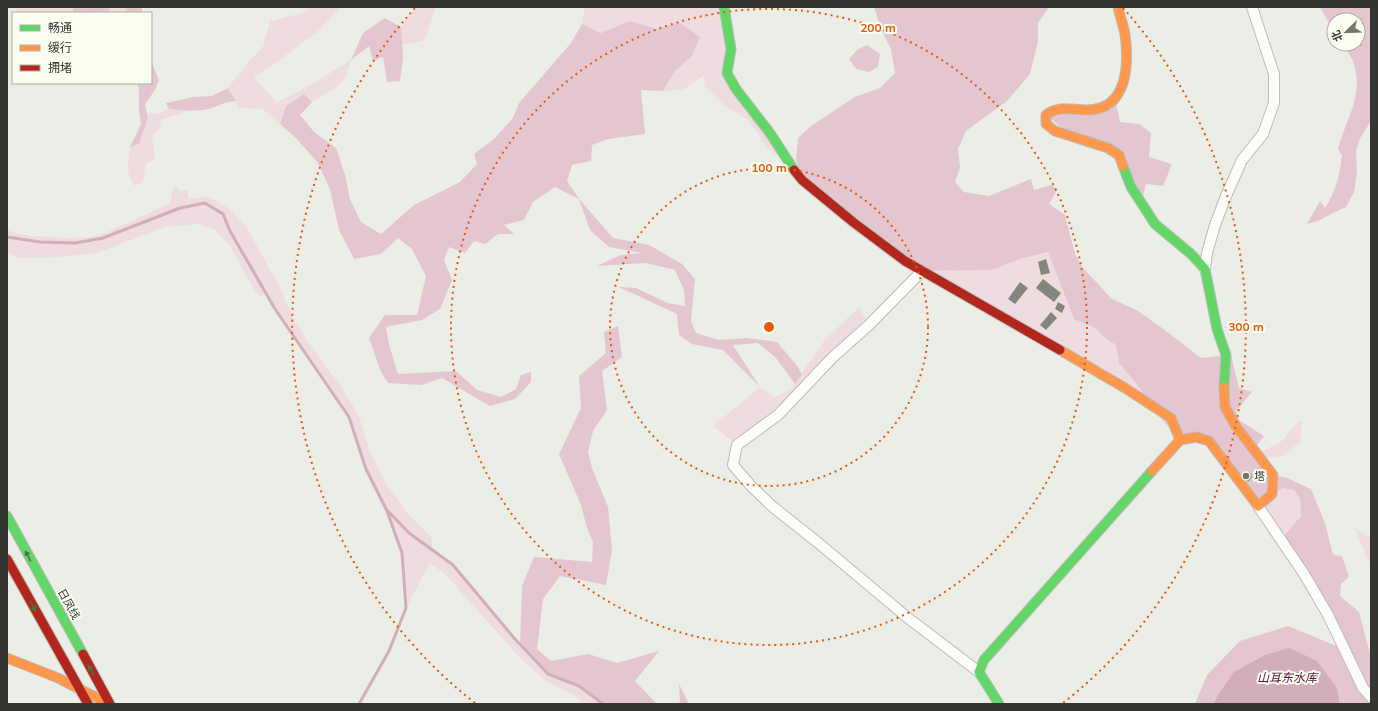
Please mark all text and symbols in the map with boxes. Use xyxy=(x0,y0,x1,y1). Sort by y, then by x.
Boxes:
legend xyxy=(12,12,152,84)
north arrow xyxy=(1326,12,1366,52)
text: 畅通 xyxy=(48,20,72,35)
text: 200 m xyxy=(860,20,896,35)
text: 北 xyxy=(1328,28,1345,44)
text: 缓行 xyxy=(48,40,72,55)
text: 拥堵 xyxy=(48,60,72,75)
text: 100 m xyxy=(751,160,787,175)
text: 300 m xyxy=(1228,319,1264,334)
centre of rings xyxy=(762,320,776,334)
place label: 塔 xyxy=(1254,469,1265,483)
marker: 塔 xyxy=(1241,471,1251,481)
one-way arrow xyxy=(25,550,32,562)
street label: 日凤线 xyxy=(55,586,83,622)
one-way arrow xyxy=(29,600,36,612)
one-way arrow xyxy=(88,664,94,676)
water label: 山耳东水库 xyxy=(1257,670,1319,685)

